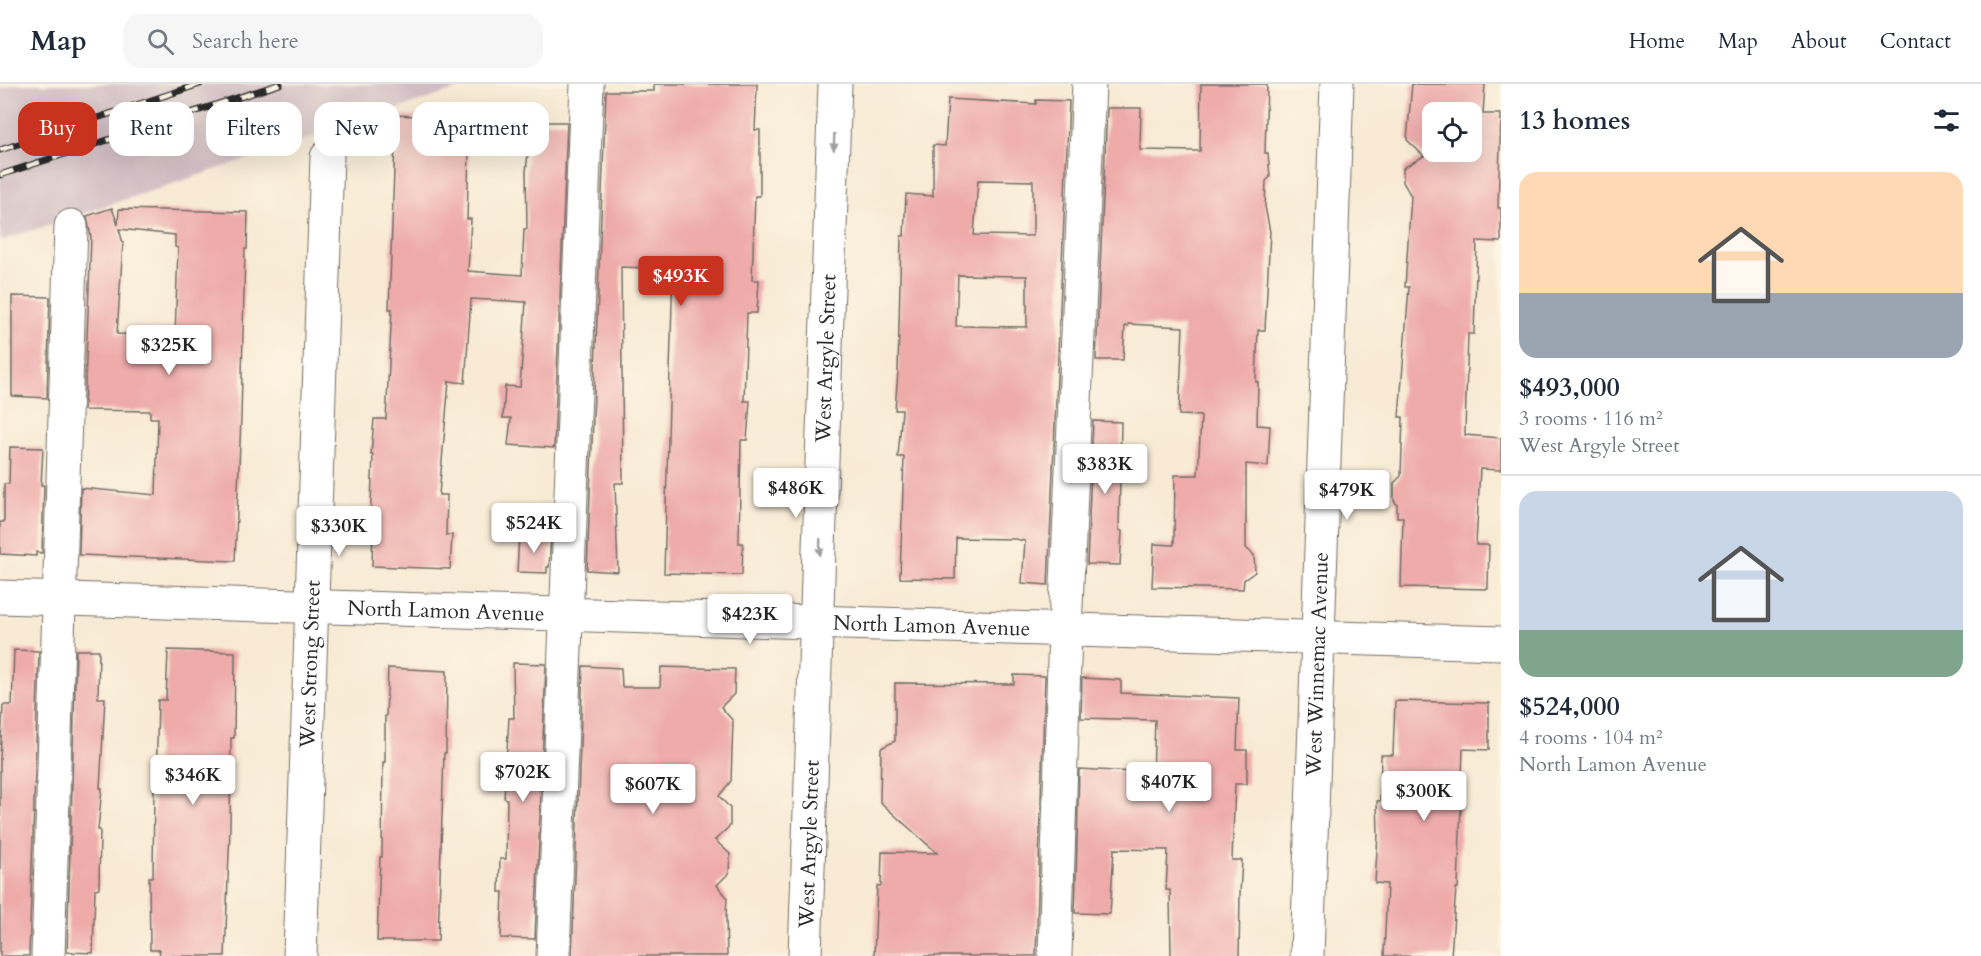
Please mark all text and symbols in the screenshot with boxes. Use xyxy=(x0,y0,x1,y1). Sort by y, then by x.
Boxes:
search box xyxy=(123,14,543,68)
text: Map xyxy=(30,22,87,60)
icon: search xyxy=(144,25,177,58)
text: Search here xyxy=(192,26,299,56)
text: Home xyxy=(1629,27,1685,56)
text: Map xyxy=(1718,27,1758,56)
text: About xyxy=(1791,27,1847,56)
text: Contact xyxy=(1880,27,1951,56)
chip: Buy xyxy=(18,102,97,156)
chip: Rent xyxy=(109,102,194,156)
chip: Filters xyxy=(206,102,302,156)
chip: New xyxy=(314,102,400,156)
chip: Apartment xyxy=(412,102,549,156)
map controls xyxy=(1422,102,1482,162)
button: locate xyxy=(1422,102,1482,162)
text: 13 homes xyxy=(1519,103,1630,138)
icon: filters xyxy=(1930,104,1963,137)
one-way arrow xyxy=(829,133,838,152)
icon: home xyxy=(1687,211,1795,319)
pin: $493K xyxy=(639,256,723,307)
text: $493K xyxy=(652,262,710,289)
street label: West Argyle Street xyxy=(808,273,843,444)
pin: $325K xyxy=(127,325,211,376)
text: $325K xyxy=(140,331,198,358)
text: $493,000 xyxy=(1519,370,1620,405)
text: 3 rooms · 116 m² xyxy=(1519,405,1663,432)
text: West Argyle Street xyxy=(1519,432,1680,459)
pin: $383K xyxy=(1063,444,1147,495)
text: $383K xyxy=(1076,450,1134,477)
pin: $486K xyxy=(754,468,838,519)
pin: $479K xyxy=(1305,470,1389,521)
text: $486K xyxy=(767,474,825,501)
text: $479K xyxy=(1318,476,1376,503)
pin: $524K xyxy=(492,503,576,554)
pin: $330K xyxy=(297,506,381,557)
text: $524K xyxy=(505,509,563,536)
text: $330K xyxy=(310,512,368,539)
icon: home xyxy=(1687,530,1795,638)
one-way arrow xyxy=(816,538,825,557)
street label: West Winnemac Avenue xyxy=(1299,551,1335,778)
street label: West Strong Street xyxy=(292,579,327,750)
street label: North Lamon Avenue xyxy=(347,593,545,628)
pin: $423K xyxy=(708,594,792,645)
text: $423K xyxy=(721,600,779,627)
street label: North Lamon Avenue xyxy=(832,608,1031,643)
text: $524,000 xyxy=(1519,689,1620,724)
text: 4 rooms · 104 m² xyxy=(1519,724,1663,751)
text: North Lamon Avenue xyxy=(1519,751,1707,778)
pin: $702K xyxy=(481,752,565,803)
pin: $346K xyxy=(151,755,235,806)
text: $702K xyxy=(494,758,552,785)
street label: West Argyle Street xyxy=(791,759,826,930)
text: $346K xyxy=(164,761,222,788)
pin: $407K xyxy=(1127,762,1211,813)
pin: $607K xyxy=(611,764,695,815)
text: $407K xyxy=(1140,768,1198,795)
text: $607K xyxy=(624,770,682,797)
pin: $300K xyxy=(1382,771,1466,822)
text: $300K xyxy=(1395,777,1453,804)

